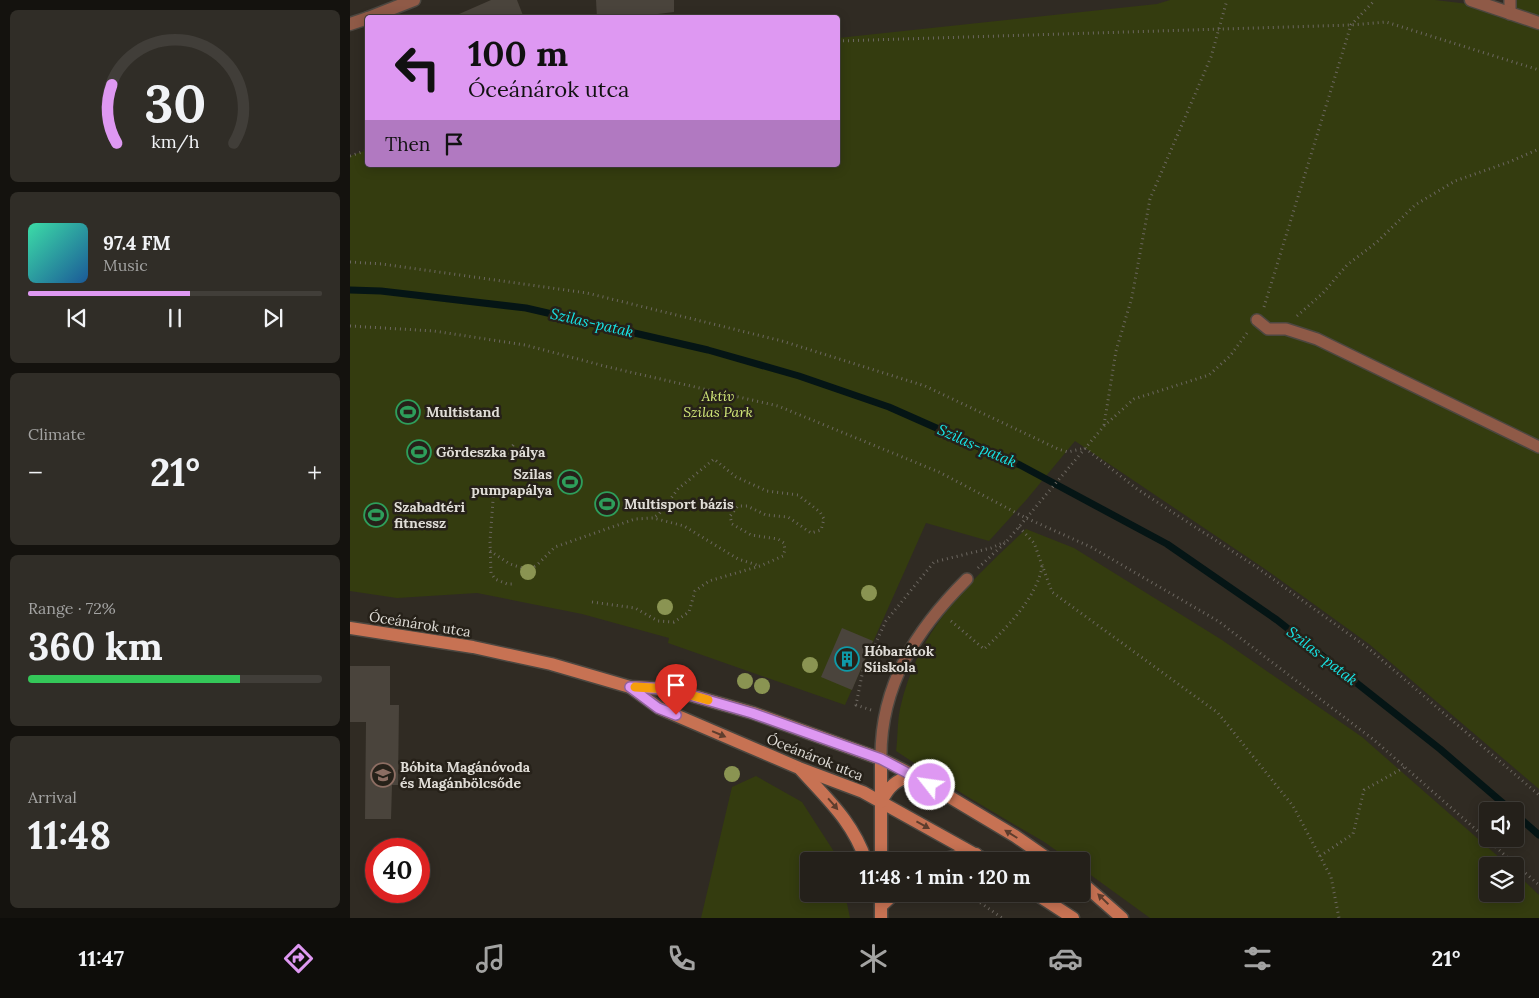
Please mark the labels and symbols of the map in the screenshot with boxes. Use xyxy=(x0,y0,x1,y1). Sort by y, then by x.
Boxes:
water label: Szilas-patak xyxy=(549,304,636,341)
park label: Aktív Szilas Park xyxy=(683,387,753,421)
sports icon: Multistand xyxy=(395,399,421,425)
place label: Multistand xyxy=(426,403,500,421)
water label: Szilas-patak xyxy=(935,420,1020,472)
sports icon: Gördeszka pálya xyxy=(406,439,432,465)
place label: Gördeszka pálya xyxy=(436,443,546,461)
place label: Szilas pumpapálya xyxy=(471,465,553,499)
sports icon: Szilas pumpapálya xyxy=(557,469,583,495)
sports icon: Multisport bázis xyxy=(594,491,620,517)
place label: Multisport bázis xyxy=(624,495,734,513)
place label: Szabadtéri fitnessz xyxy=(394,498,465,532)
sports icon: Szabadtéri fitnessz xyxy=(363,502,389,528)
street label: Óceánárok utca xyxy=(368,607,472,641)
water label: Szilas-patak xyxy=(1283,622,1362,689)
place label: Hóbarátok Síiskola xyxy=(864,642,935,676)
building icon: Hóbarátok Síiskola xyxy=(834,646,860,672)
pin xyxy=(655,664,697,715)
street label: Óceánárok utca xyxy=(764,729,866,785)
one-way arrow xyxy=(712,730,726,738)
place label: Bóbita Magánóvoda és Magánbölcsőde xyxy=(400,758,531,792)
position arrow xyxy=(903,758,955,810)
school or university icon: Bóbita Magánóvoda és Magánbölcsőde xyxy=(370,762,396,788)
one-way arrow xyxy=(827,797,839,809)
one-way arrow xyxy=(916,821,931,829)
one-way arrow xyxy=(1004,829,1018,838)
speed limit sign: 40 xyxy=(365,838,430,903)
one-way arrow xyxy=(1097,893,1109,905)

